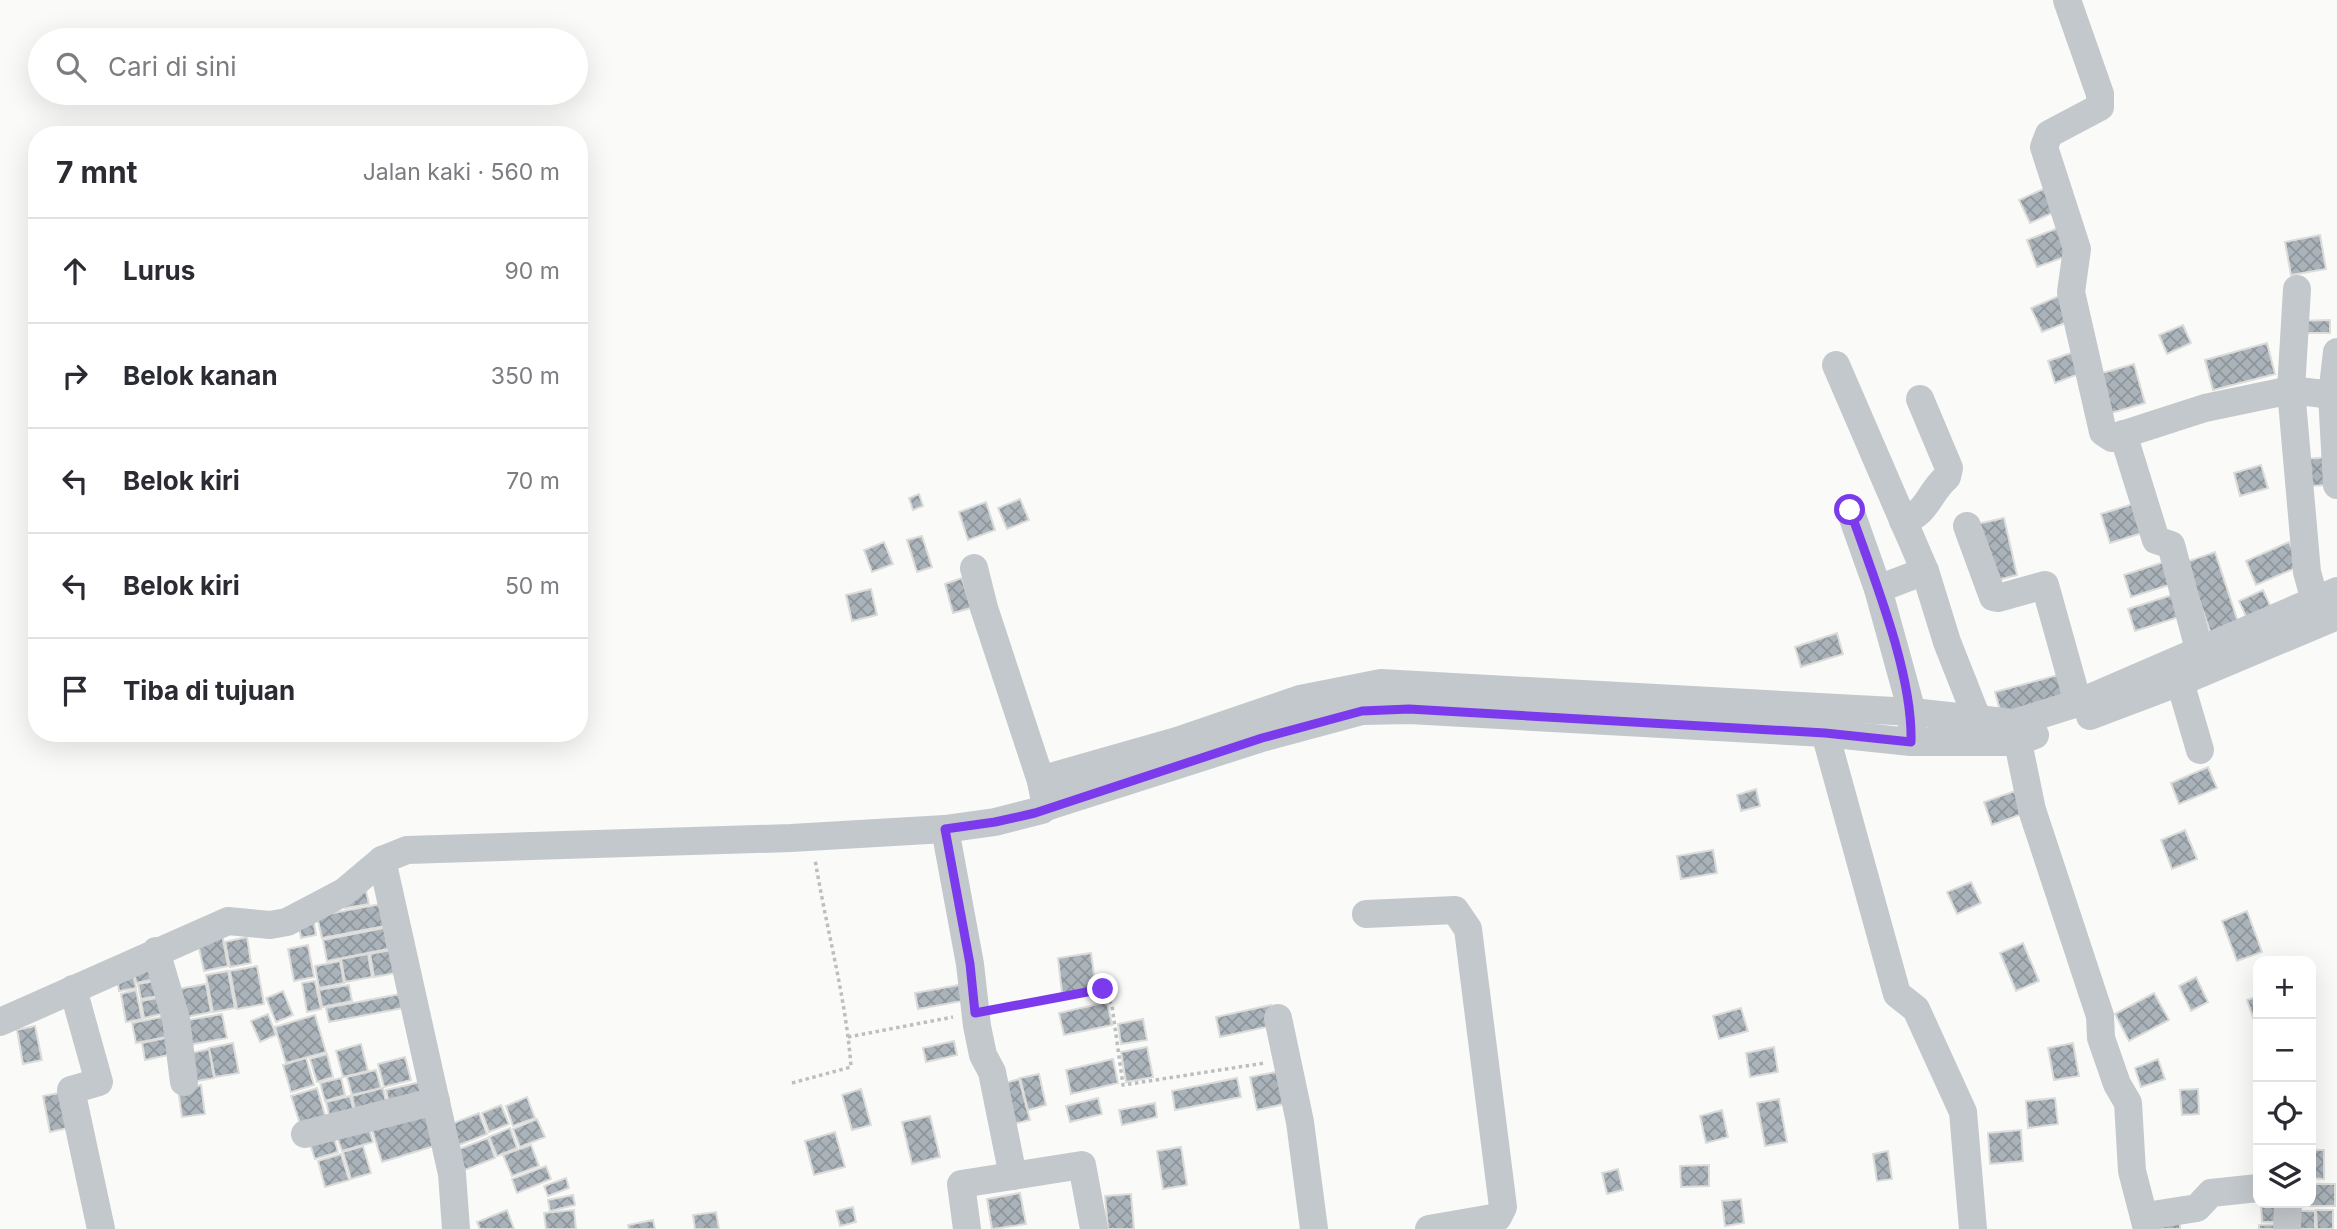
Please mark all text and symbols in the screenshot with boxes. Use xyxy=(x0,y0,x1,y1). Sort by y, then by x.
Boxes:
search box xyxy=(28,28,588,105)
icon: search xyxy=(52,48,90,86)
text: Cari di sini xyxy=(108,51,237,82)
text: 7 mnt xyxy=(56,154,138,190)
text: Jalan kaki · 560 m xyxy=(363,158,560,186)
icon: ahead xyxy=(56,252,94,290)
text: Lurus xyxy=(123,255,195,286)
text: 90 m xyxy=(505,257,560,285)
icon: right xyxy=(56,357,94,395)
text: Belok kanan xyxy=(123,360,278,391)
text: 350 m xyxy=(491,362,560,390)
icon: left xyxy=(56,462,94,500)
text: Belok kiri xyxy=(123,465,240,496)
text: 70 m xyxy=(506,467,560,495)
route start xyxy=(1834,494,1865,525)
icon: left xyxy=(56,567,94,605)
text: Belok kiri xyxy=(123,570,240,601)
text: 50 m xyxy=(505,572,560,600)
icon: arrive xyxy=(56,672,94,710)
text: Tiba di tujuan xyxy=(123,675,295,706)
map controls xyxy=(2253,956,2316,1208)
button: + xyxy=(2253,956,2316,1019)
route end xyxy=(1087,973,1118,1004)
button: − xyxy=(2253,1019,2316,1082)
button: locate xyxy=(2253,1082,2316,1145)
button: layers xyxy=(2253,1145,2316,1208)

